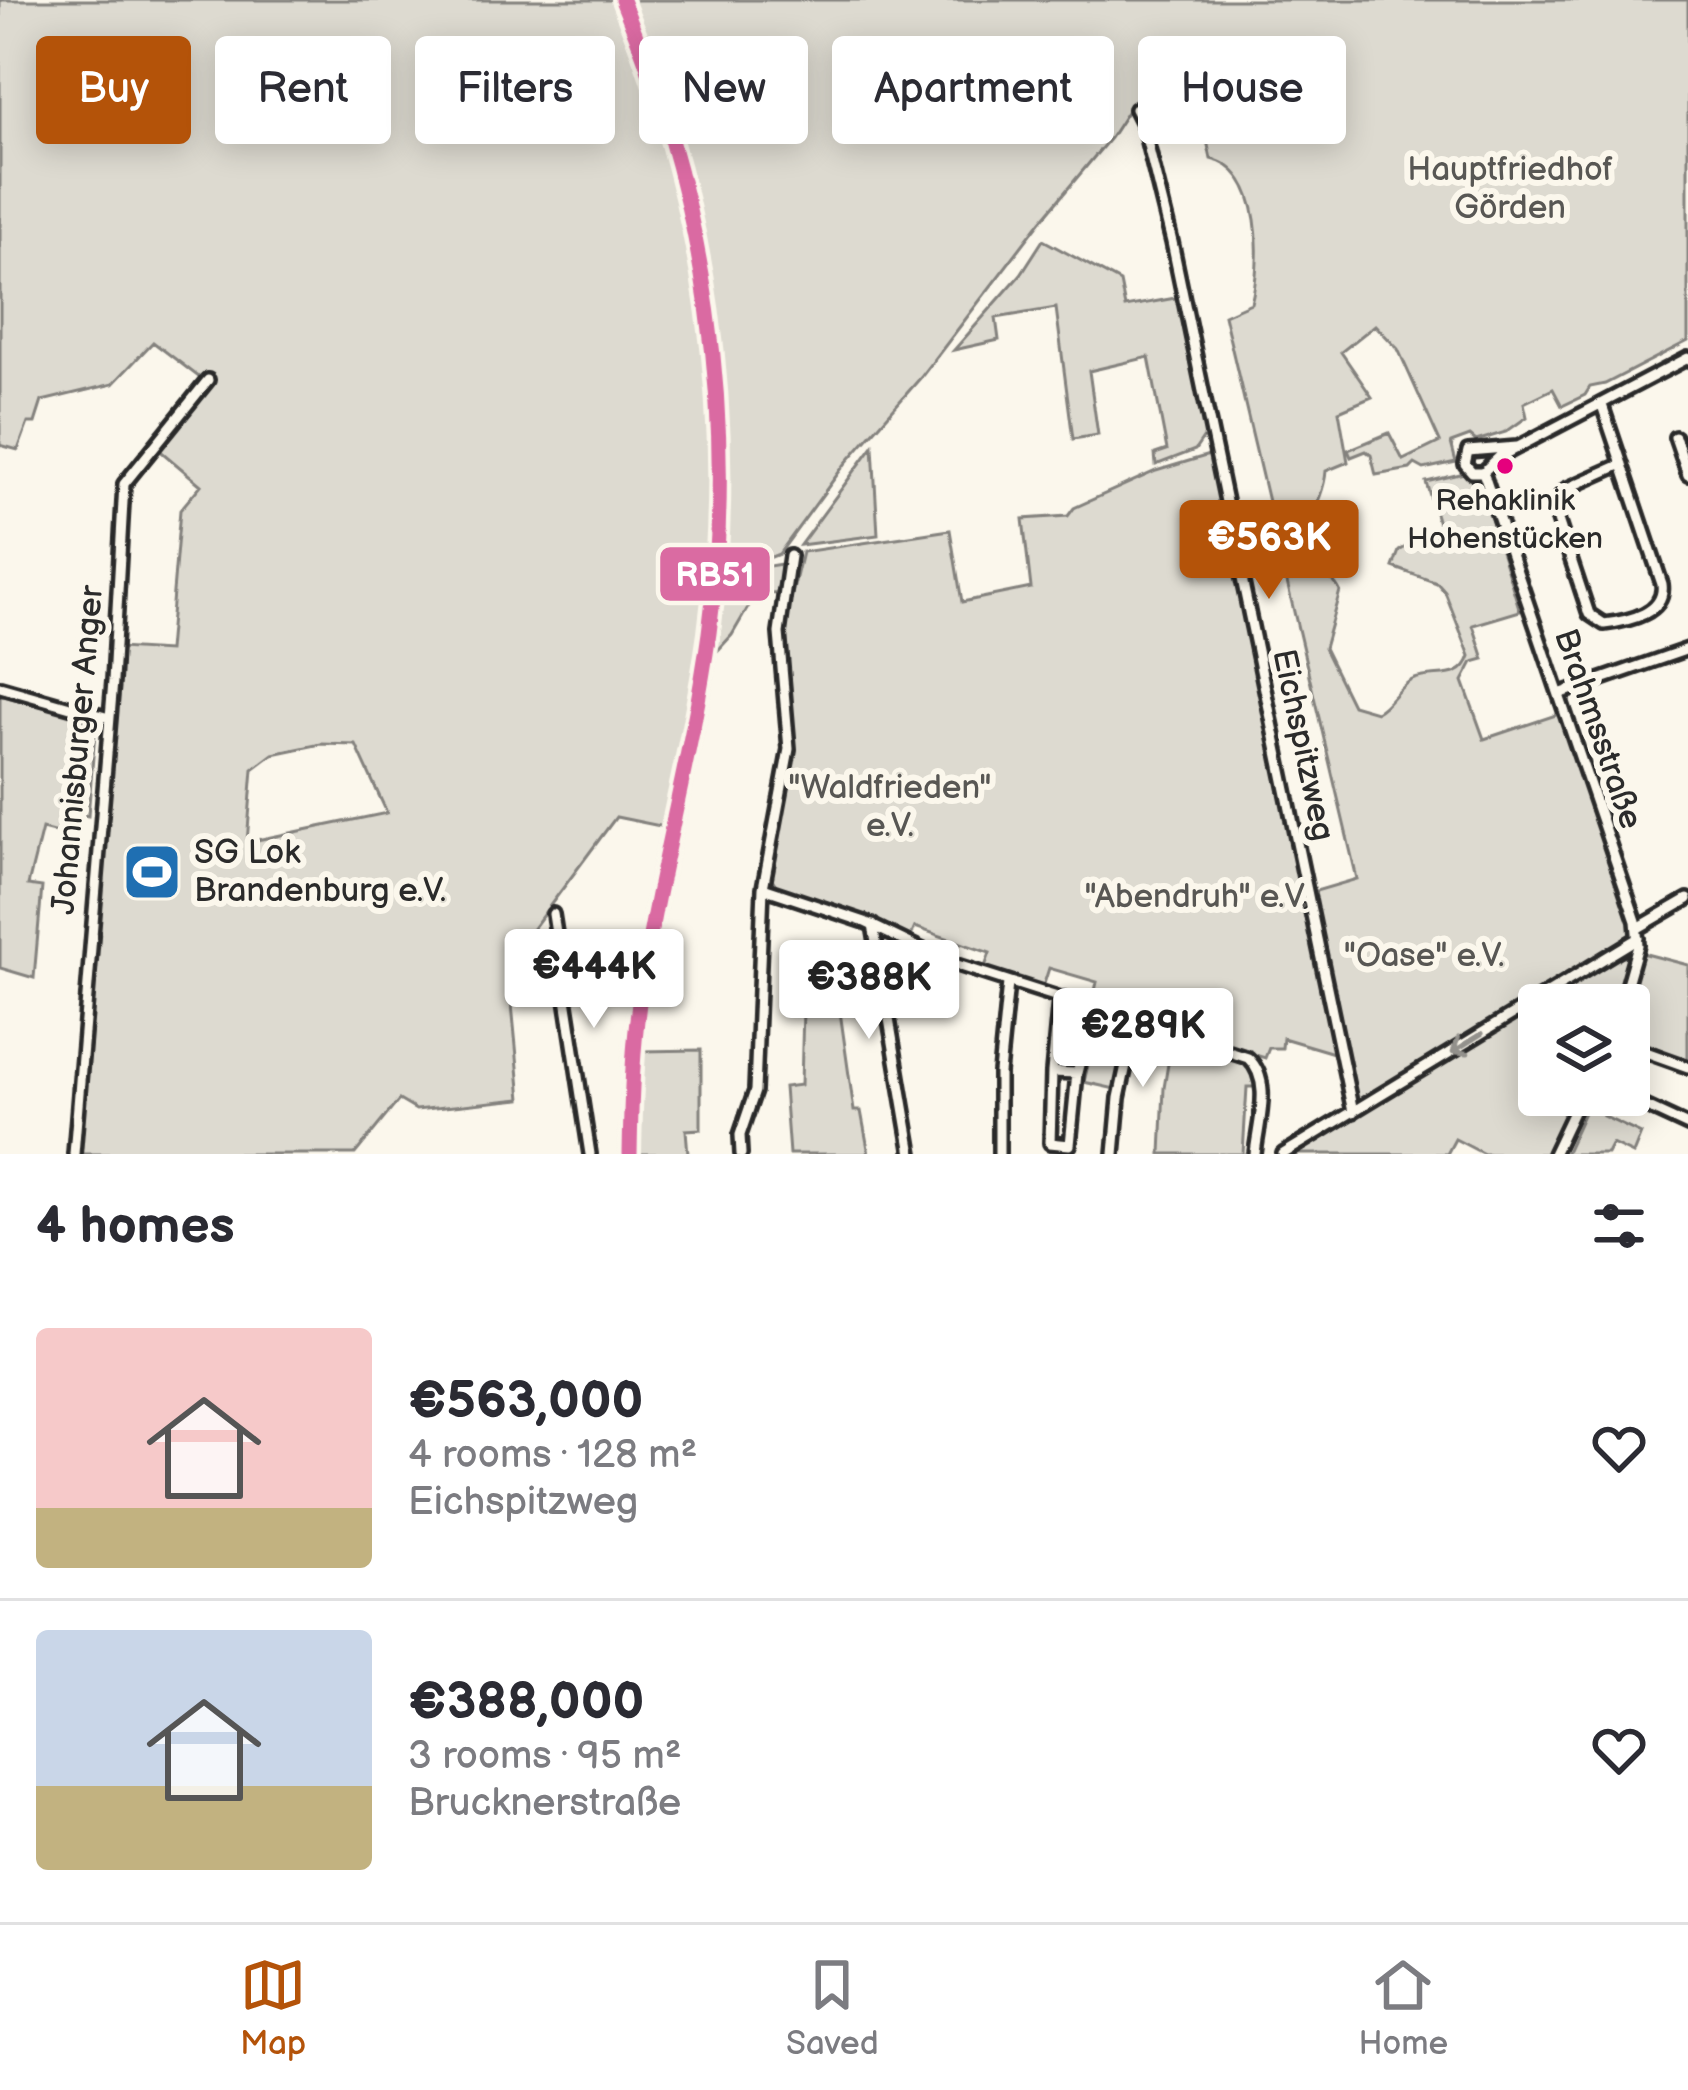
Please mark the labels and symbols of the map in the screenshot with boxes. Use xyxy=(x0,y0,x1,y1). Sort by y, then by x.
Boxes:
park label: Hauptfriedhof Görden xyxy=(1407,150,1613,228)
marker: Rehaklinik Hohenstücken xyxy=(1494,455,1516,477)
place label: Rehaklinik Hohenstücken xyxy=(1407,483,1603,557)
pin: €563K xyxy=(1185,500,1353,602)
line badge: RB51 xyxy=(658,545,772,603)
text: RB51 xyxy=(676,556,754,596)
street label: Johannisburger Anger xyxy=(44,583,112,916)
street label: Brahmsstraße xyxy=(1545,624,1651,834)
street label: Eichspitzweg xyxy=(1263,646,1343,844)
park label: "Waldfrieden" e.V. xyxy=(788,768,992,846)
place label: SG Lok Brandenburg e.V. xyxy=(194,833,446,911)
sports icon: SG Lok Brandenburg e.V. xyxy=(121,841,183,903)
park label: "Abendruh" e.V. xyxy=(1084,877,1308,917)
pin: €444K xyxy=(510,929,678,1031)
park label: "Oase" e.V. xyxy=(1344,936,1504,976)
pin: €388K xyxy=(785,940,953,1042)
pin: €289K xyxy=(1059,988,1227,1090)
one-way arrow xyxy=(1451,1031,1485,1055)

